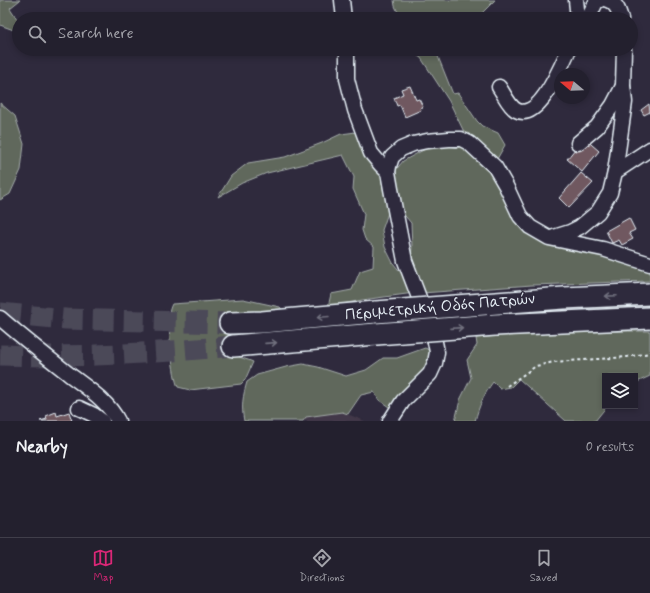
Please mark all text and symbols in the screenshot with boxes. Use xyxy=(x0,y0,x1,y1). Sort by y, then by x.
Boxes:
search box xyxy=(12,12,638,56)
icon: search xyxy=(26,23,48,45)
text: Search here xyxy=(58,24,134,44)
north arrow xyxy=(554,68,590,104)
street label: Περιμετρική Οδός Πατρών xyxy=(344,288,536,326)
one-way arrow xyxy=(605,292,618,299)
one-way arrow xyxy=(317,313,330,320)
one-way arrow xyxy=(450,324,463,331)
one-way arrow xyxy=(264,340,277,347)
map controls xyxy=(602,373,638,409)
button: layers xyxy=(602,373,638,409)
text: Nearby xyxy=(16,436,68,458)
text: 0 results xyxy=(586,439,634,456)
tab: Map xyxy=(92,547,114,585)
tab: Directions xyxy=(299,547,345,585)
tab: Saved xyxy=(530,547,557,585)

